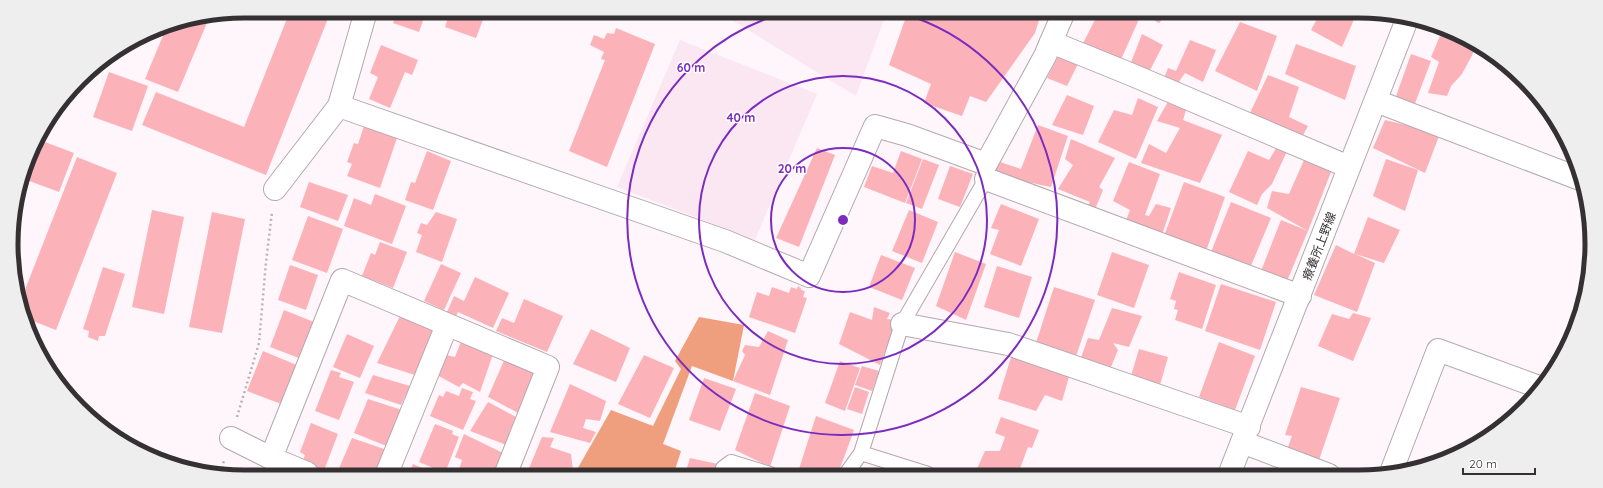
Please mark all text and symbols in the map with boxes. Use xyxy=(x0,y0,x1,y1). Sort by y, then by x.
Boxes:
text: 60 m xyxy=(677,60,705,75)
text: 40 m xyxy=(727,110,755,125)
text: 20 m xyxy=(778,161,806,176)
street label: 療養所上野線 xyxy=(1299,210,1339,282)
centre of rings xyxy=(836,213,850,227)
scale bar xyxy=(1463,450,1535,476)
text: 20 m xyxy=(1469,456,1497,471)

